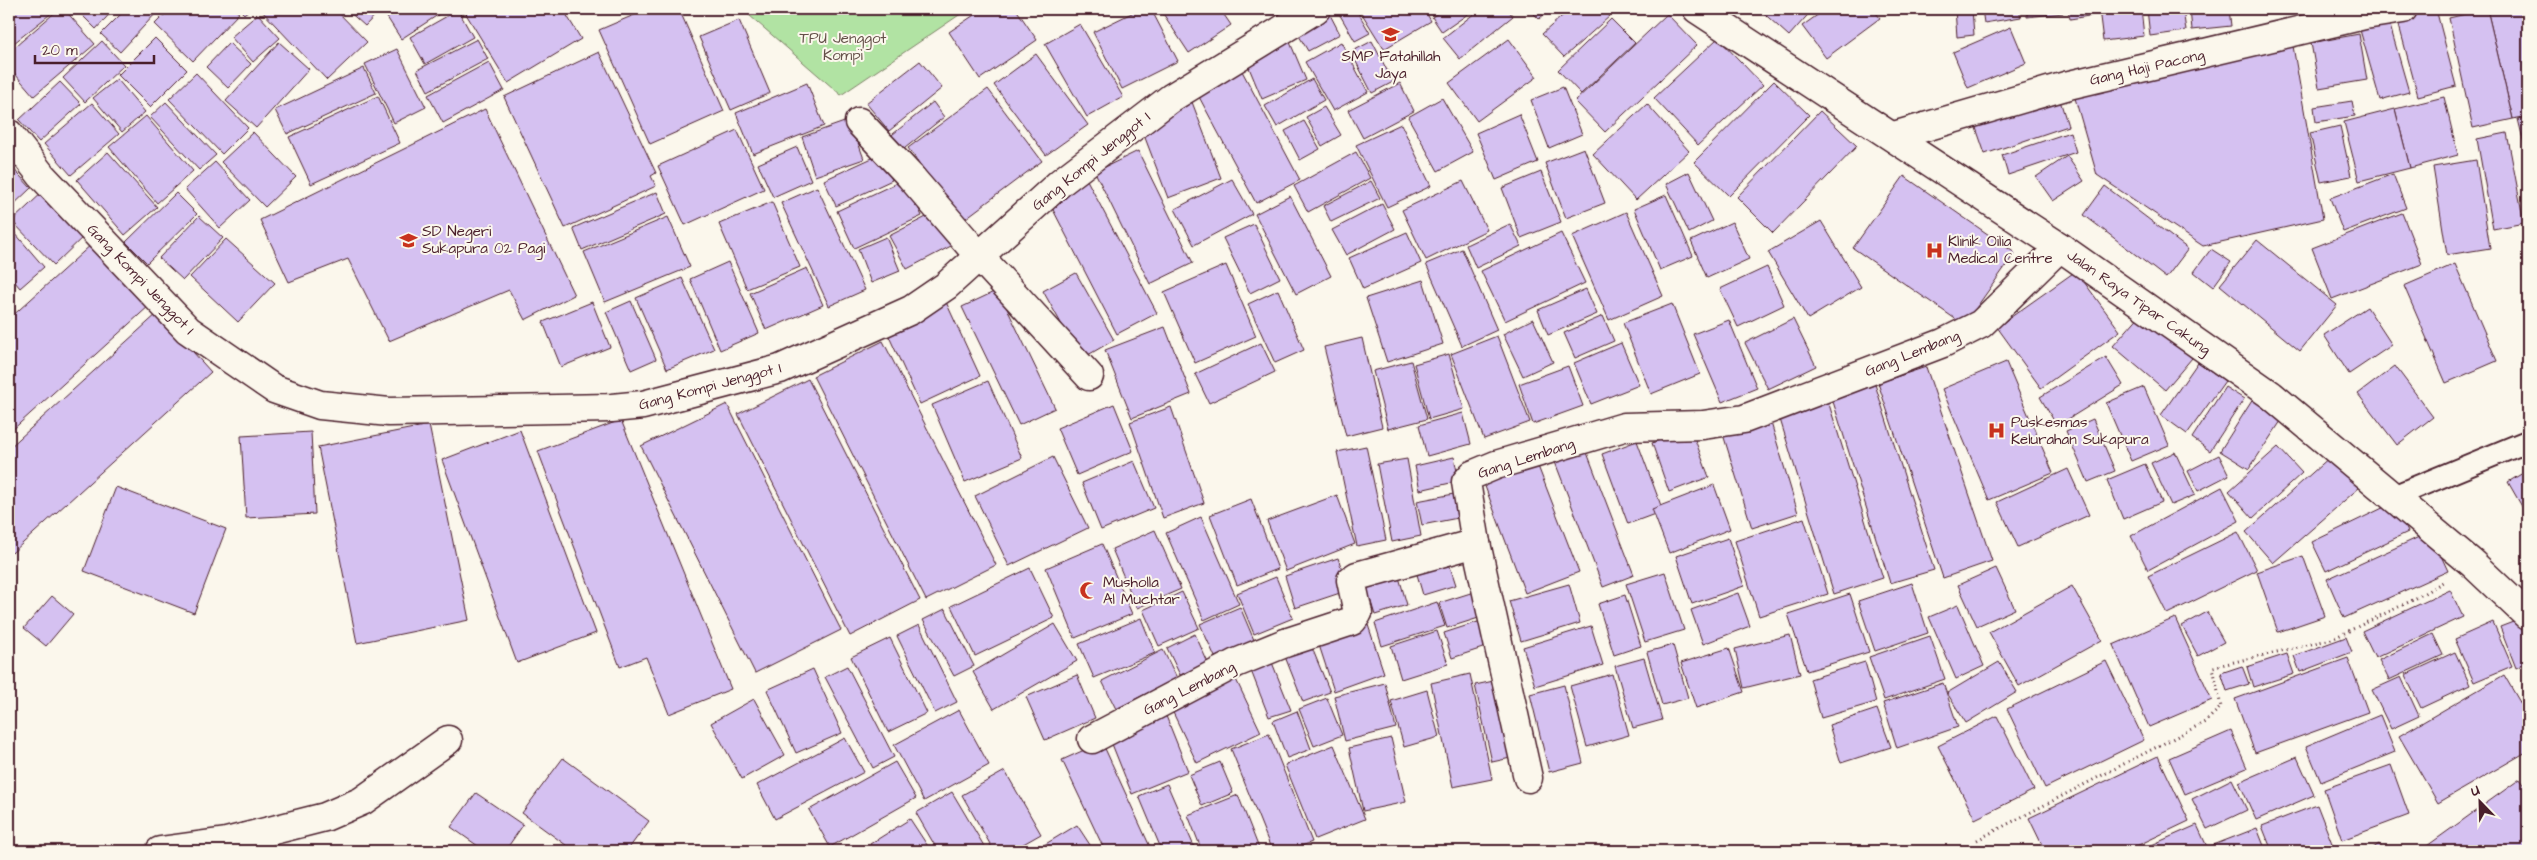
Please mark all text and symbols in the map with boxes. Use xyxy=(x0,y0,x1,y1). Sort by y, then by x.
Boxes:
school or university icon: SMP Fatahillah Jaya xyxy=(1381,25,1401,45)
park label: TPU Jenggot Kompi xyxy=(800,28,886,66)
scale bar xyxy=(35,32,154,64)
text: 20 m xyxy=(42,40,78,61)
street label: Gang Haji Pacong xyxy=(2088,44,2207,92)
place label: SMP Fatahillah Jaya xyxy=(1342,46,1441,85)
street label: Gang Kompi Jenggot I xyxy=(1028,107,1156,217)
street label: Gang Kompi Jenggot I xyxy=(81,219,199,340)
place label: SD Negeri Sukapura 02 Pagi xyxy=(422,221,546,260)
school or university icon: SD Negeri Sukapura 02 Pagi xyxy=(398,230,418,250)
place label: Klinik Oilia Medical Centre xyxy=(1948,231,2053,269)
hospital icon: Klinik Oilia Medical Centre xyxy=(1924,240,1944,260)
street label: Jalan Raya Tipar Cakung xyxy=(2062,245,2215,361)
street label: Gang Lembang xyxy=(1862,325,1963,383)
street label: Gang Kompi Jenggot I xyxy=(636,357,784,417)
place label: Puskesmas Kelurahan Sukapura xyxy=(2011,412,2149,450)
hospital icon: Puskesmas Kelurahan Sukapura xyxy=(1987,421,2007,441)
street label: Gang Lembang xyxy=(1475,433,1578,485)
place label: Musholla Al Muchtar xyxy=(1103,572,1180,610)
mosque icon: Musholla Al Muchtar xyxy=(1079,581,1099,601)
street label: Gang Lembang xyxy=(1140,656,1240,722)
north arrow xyxy=(2454,778,2504,828)
text: U xyxy=(2468,780,2483,802)

